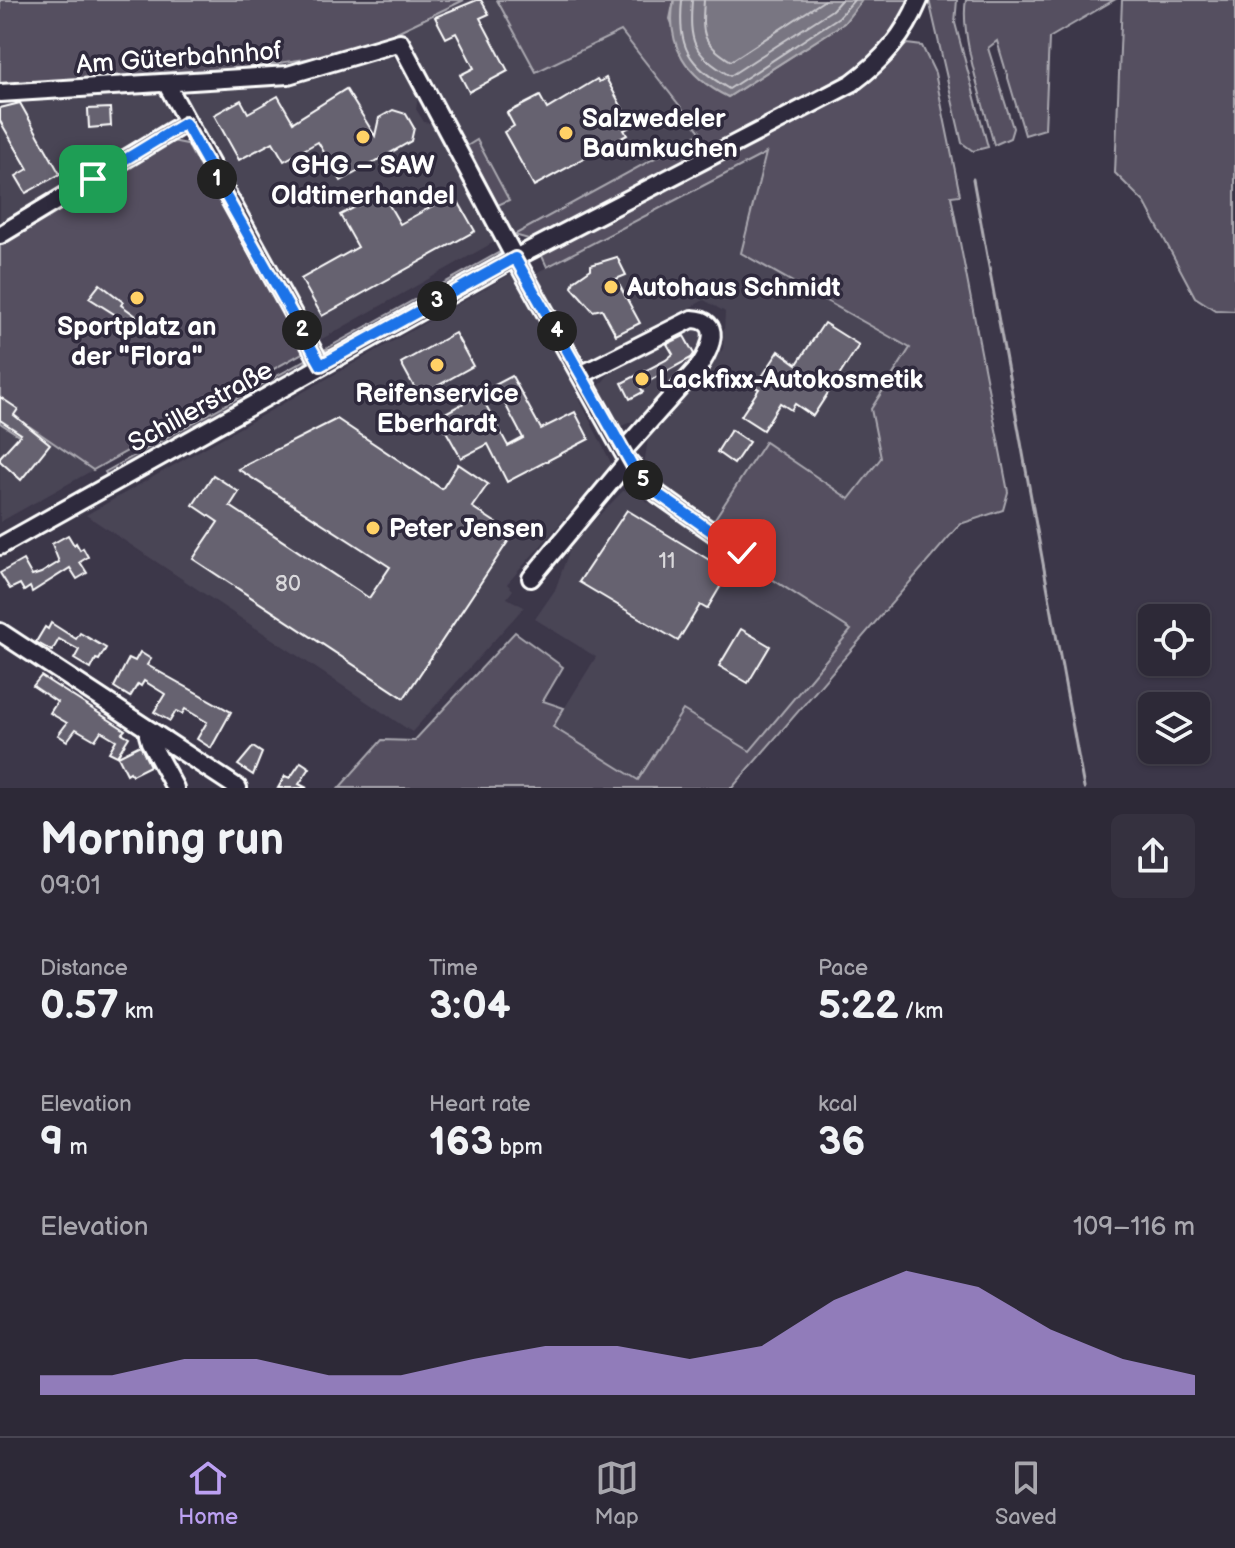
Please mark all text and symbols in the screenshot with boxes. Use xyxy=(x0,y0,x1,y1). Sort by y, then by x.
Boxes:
street label: Am Güterbahnhof xyxy=(75,36,283,81)
place label: Salzwedeler Baumkuchen xyxy=(582,104,738,165)
marker: Salzwedeler Baumkuchen xyxy=(557,124,575,142)
marker: GHG – SAW Oldtimerhandel xyxy=(354,128,372,146)
pin xyxy=(59,145,127,213)
place label: GHG – SAW Oldtimerhandel xyxy=(271,151,455,212)
icon: arrive xyxy=(71,157,115,201)
pin: 1 xyxy=(197,159,237,199)
text: 1 xyxy=(212,165,222,192)
place label: Autohaus Schmidt xyxy=(626,273,841,304)
marker: Autohaus Schmidt xyxy=(602,278,620,296)
pin: 3 xyxy=(417,281,457,321)
text: 3 xyxy=(431,287,443,314)
marker: Sportplatz an der "Flora" xyxy=(128,289,146,307)
pin: 2 xyxy=(282,310,322,350)
pin: 4 xyxy=(537,311,577,351)
place label: Sportplatz an der "Flora" xyxy=(57,312,217,373)
text: 2 xyxy=(295,316,309,343)
text: 4 xyxy=(551,317,563,344)
street label: Schillerstraße xyxy=(123,355,278,460)
marker: Reifenservice Eberhardt xyxy=(428,356,446,374)
place label: Lackfixx-Autokosmetik xyxy=(658,365,924,396)
marker: Lackfixx-Autokosmetik xyxy=(633,370,651,388)
place label: Reifenservice Eberhardt xyxy=(355,379,519,440)
pin: 5 xyxy=(623,460,663,500)
text: 5 xyxy=(637,466,649,493)
place label: Peter Jensen xyxy=(389,514,544,545)
marker: Peter Jensen xyxy=(364,519,382,537)
pin xyxy=(708,519,776,587)
icon: check xyxy=(720,531,764,575)
house number: 11 xyxy=(658,548,676,575)
house number: 80 xyxy=(275,571,301,598)
map controls xyxy=(1138,604,1210,764)
button: locate xyxy=(1138,604,1210,676)
button: layers xyxy=(1138,692,1210,764)
text: Morning run xyxy=(40,814,284,867)
button: share xyxy=(1111,814,1195,898)
text: 09:01 xyxy=(40,871,101,902)
text: Distance xyxy=(40,955,128,982)
text: Time xyxy=(429,955,478,982)
text: Pace xyxy=(818,955,868,982)
text: 0.57 xyxy=(40,982,119,1030)
text: 3:04 xyxy=(429,982,510,1030)
text: 5:22 xyxy=(818,982,899,1030)
text: km xyxy=(119,998,154,1025)
text: /km xyxy=(899,998,943,1025)
text: Elevation xyxy=(40,1091,132,1118)
text: Heart rate xyxy=(429,1091,531,1118)
text: kcal xyxy=(818,1091,857,1118)
text: 9 xyxy=(40,1118,63,1166)
text: 163 xyxy=(429,1118,493,1166)
text: 36 xyxy=(818,1118,866,1166)
text: m xyxy=(63,1134,88,1161)
text: bpm xyxy=(493,1134,543,1161)
text: Elevation xyxy=(40,1212,148,1243)
text: 109–116 m xyxy=(1073,1212,1195,1243)
tab: Home xyxy=(178,1456,238,1531)
tab: Map xyxy=(594,1456,639,1531)
tab: Saved xyxy=(995,1456,1057,1531)

